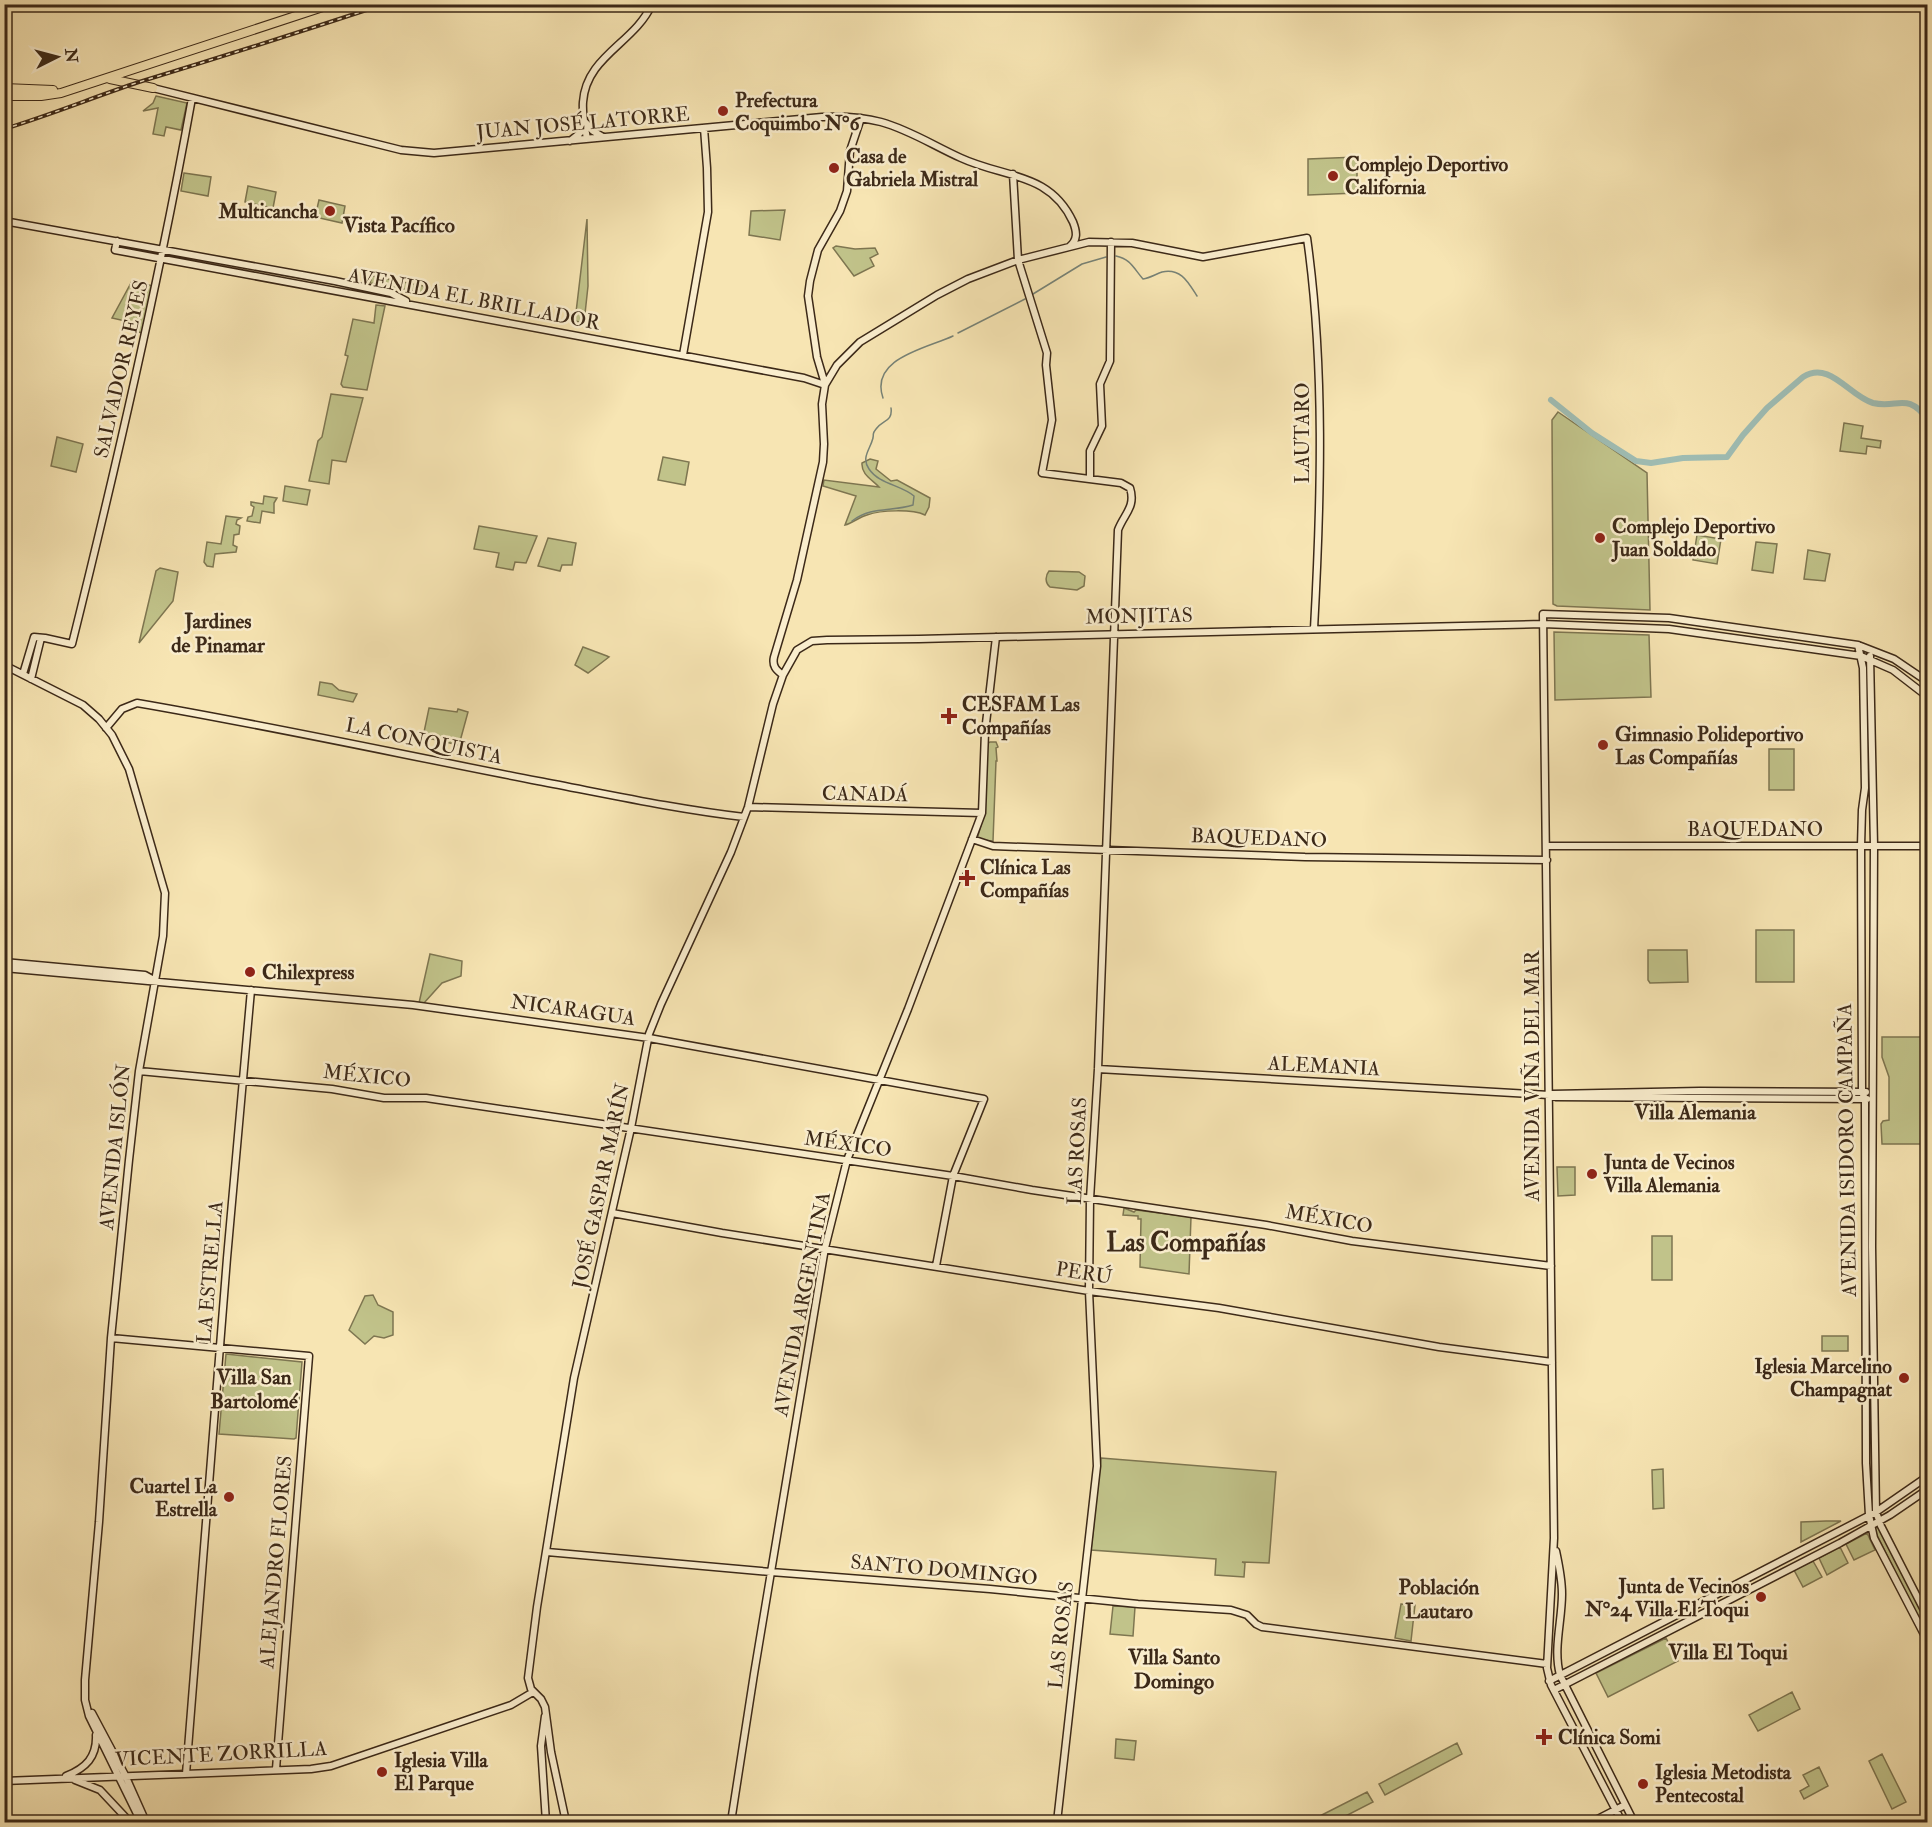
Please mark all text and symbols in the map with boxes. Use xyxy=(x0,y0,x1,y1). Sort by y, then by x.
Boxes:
north arrow xyxy=(27,27,87,87)
text: N xyxy=(60,46,82,64)
place label: Prefectura Coquimbo N°6 xyxy=(735,88,861,137)
street label: JUAN JOSÉ LATORRE xyxy=(474,100,691,145)
marker: Prefectura Coquimbo N°6 xyxy=(716,104,730,118)
place label: Casa de Gabriela Mistral xyxy=(846,144,979,192)
place label: Complejo Deportivo California xyxy=(1345,152,1509,200)
marker: Casa de Gabriela Mistral xyxy=(827,161,841,175)
marker: Complejo Deportivo California xyxy=(1326,169,1340,183)
place label: Multicancha xyxy=(218,199,319,224)
marker: Multicancha xyxy=(323,204,337,218)
district label: Vista Pacífico xyxy=(342,212,455,239)
street label: AVENIDA EL BRILLADOR xyxy=(345,262,603,336)
street label: SALVADOR REYES xyxy=(88,278,154,460)
street label: LAUTARO xyxy=(1290,383,1315,483)
place label: Complejo Deportivo Juan Soldado xyxy=(1611,514,1776,562)
marker: Complejo Deportivo Juan Soldado xyxy=(1593,531,1607,545)
street label: MONJITAS xyxy=(1085,603,1193,629)
district label: Jardines de Pinamar xyxy=(171,608,266,659)
place label: CESFAM Las Compañías xyxy=(962,692,1080,741)
marker: CESFAM Las Compañías xyxy=(940,707,958,725)
street label: LA CONQUISTA xyxy=(343,712,505,770)
place label: Gimnasio Polideportivo Las Compañías xyxy=(1615,722,1804,771)
marker: Gimnasio Polideportivo Las Compañías xyxy=(1596,738,1610,752)
street label: CANADÁ xyxy=(822,780,909,807)
street label: BAQUEDANO xyxy=(1687,817,1823,842)
street label: BAQUEDANO xyxy=(1191,823,1327,853)
place label: Clínica Las Compañías xyxy=(980,855,1071,904)
marker: Clínica Las Compañías xyxy=(958,869,976,887)
street label: AVENIDA VIÑA DEL MAR xyxy=(1519,950,1545,1203)
place label: Chilexpress xyxy=(262,960,354,986)
marker: Chilexpress xyxy=(243,965,257,979)
street label: NICARAGUA xyxy=(509,989,637,1031)
street label: AVENIDA ISIDORO CAMPAÑA xyxy=(1831,1003,1862,1298)
street label: ALEMANIA xyxy=(1266,1051,1381,1081)
street label: MÉXICO xyxy=(322,1058,412,1093)
street label: AVENIDA ISLÓN xyxy=(93,1063,136,1232)
street label: JOSÉ GASPAR MARÍN xyxy=(566,1081,635,1292)
street label: LAS ROSAS xyxy=(1062,1096,1092,1206)
district label: Villa Alemania xyxy=(1633,1099,1757,1126)
street label: MÉXICO xyxy=(803,1125,894,1163)
place label: Junta de Vecinos Villa Alemania xyxy=(1603,1150,1735,1198)
marker: Junta de Vecinos Villa Alemania xyxy=(1585,1167,1599,1181)
street label: AVENIDA ARGENTINA xyxy=(768,1189,836,1419)
street label: MÉXICO xyxy=(1283,1198,1375,1239)
street label: LA ESTRELLA xyxy=(191,1199,229,1344)
district label: Las Compañías xyxy=(1106,1227,1266,1260)
street label: PERÚ xyxy=(1054,1255,1114,1290)
place label: Iglesia Marcelino Champagnat xyxy=(1754,1354,1893,1403)
district label: Villa San Bartolomé xyxy=(210,1364,299,1415)
marker: Iglesia Marcelino Champagnat xyxy=(1897,1371,1911,1385)
street label: ALEJANDRO FLORES xyxy=(254,1454,298,1671)
place label: Cuartel La Estrella xyxy=(130,1474,218,1522)
marker: Cuartel La Estrella xyxy=(222,1490,236,1504)
street label: SANTO DOMINGO xyxy=(849,1549,1039,1591)
district label: Población Lautaro xyxy=(1399,1574,1480,1625)
place label: Junta de Vecinos N°24 Villa El Toqui xyxy=(1584,1574,1750,1623)
street label: LAS ROSAS xyxy=(1043,1580,1079,1690)
marker: Junta de Vecinos N°24 Villa El Toqui xyxy=(1754,1590,1768,1604)
district label: Villa El Toqui xyxy=(1667,1639,1788,1666)
district label: Villa Santo Domingo xyxy=(1127,1644,1220,1695)
place label: Clínica Somi xyxy=(1558,1725,1661,1750)
marker: Clínica Somi xyxy=(1535,1728,1553,1746)
street label: VICENTE ZORRILLA xyxy=(114,1736,328,1772)
place label: Iglesia Villa El Parque xyxy=(394,1748,489,1797)
place label: Iglesia Metodista Pentecostal xyxy=(1655,1760,1792,1808)
marker: Iglesia Villa El Parque xyxy=(375,1765,389,1779)
marker: Iglesia Metodista Pentecostal xyxy=(1636,1777,1650,1791)

